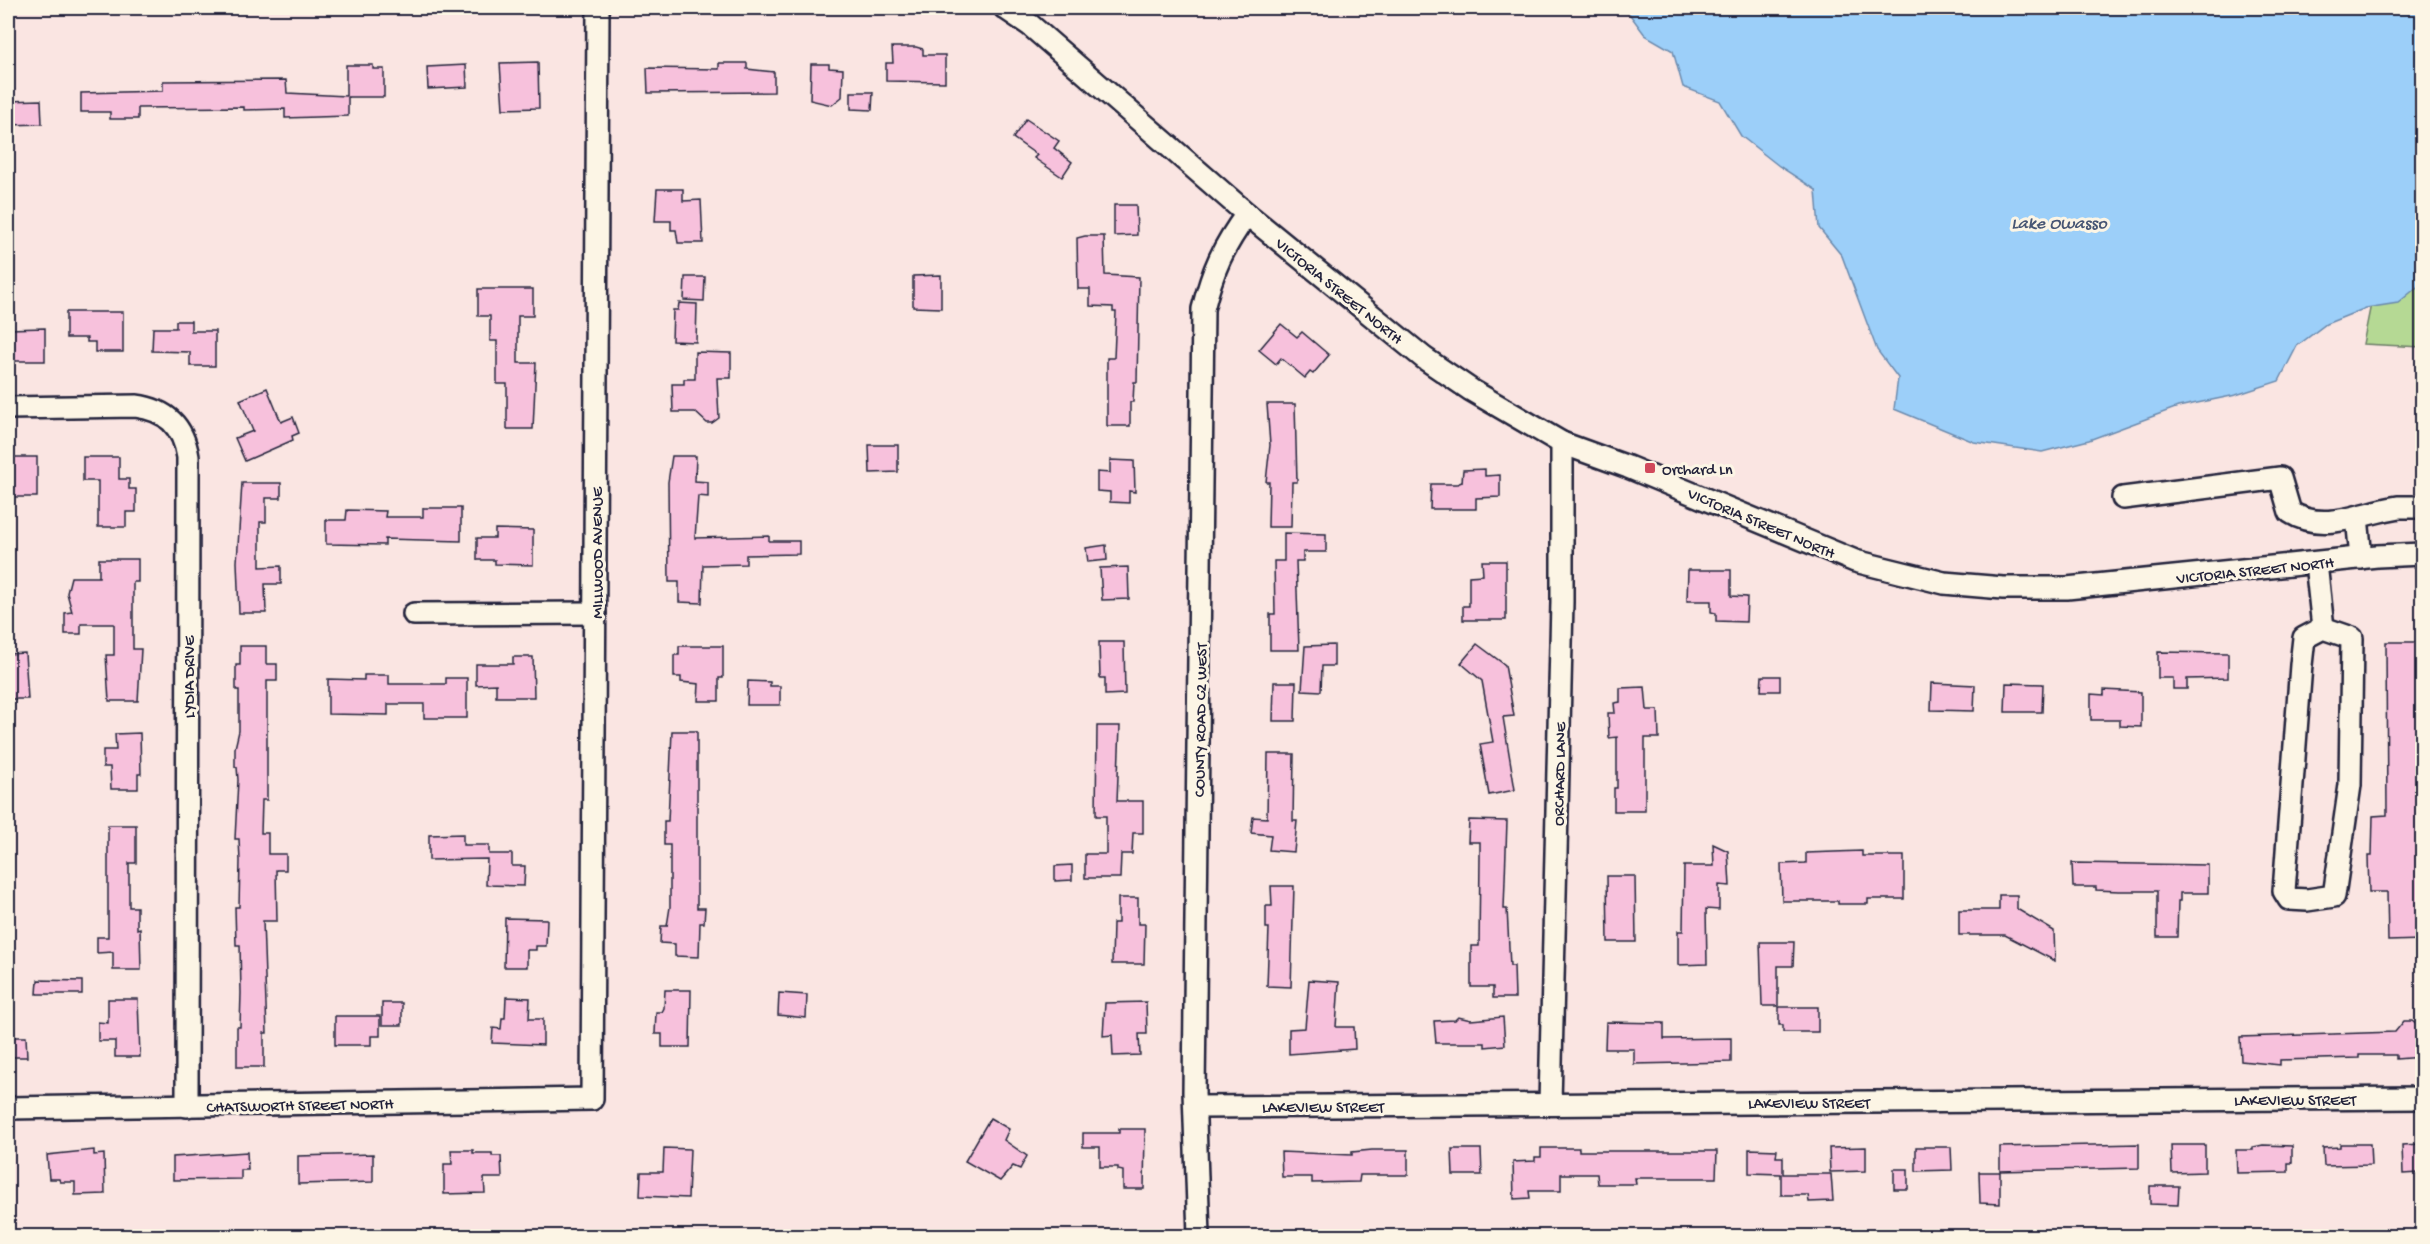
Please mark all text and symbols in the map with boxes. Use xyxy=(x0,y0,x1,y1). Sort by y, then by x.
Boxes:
water label: Lake Owasso xyxy=(2011,214,2107,235)
street label: VICTORIA STREET NORTH xyxy=(1270,235,1406,350)
marker: Orchard Ln xyxy=(1643,461,1657,475)
place label: Orchard Ln xyxy=(1662,462,1733,481)
street label: VICTORIA STREET NORTH xyxy=(1683,485,1838,565)
street label: MILLWOOD AVENUE xyxy=(590,486,609,619)
street label: VICTORIA STREET NORTH xyxy=(2175,555,2336,590)
street label: LYDIA DRIVE xyxy=(182,635,201,718)
street label: COUNTY ROAD C2 WEST xyxy=(1192,642,1213,797)
street label: ORCHARD LANE xyxy=(1551,721,1572,826)
street label: LAKEVIEW STREET xyxy=(2234,1093,2357,1112)
street label: CHATSWORTH STREET NORTH xyxy=(206,1096,395,1119)
street label: LAKEVIEW STREET xyxy=(1748,1096,1871,1115)
street label: LAKEVIEW STREET xyxy=(1262,1100,1385,1119)

